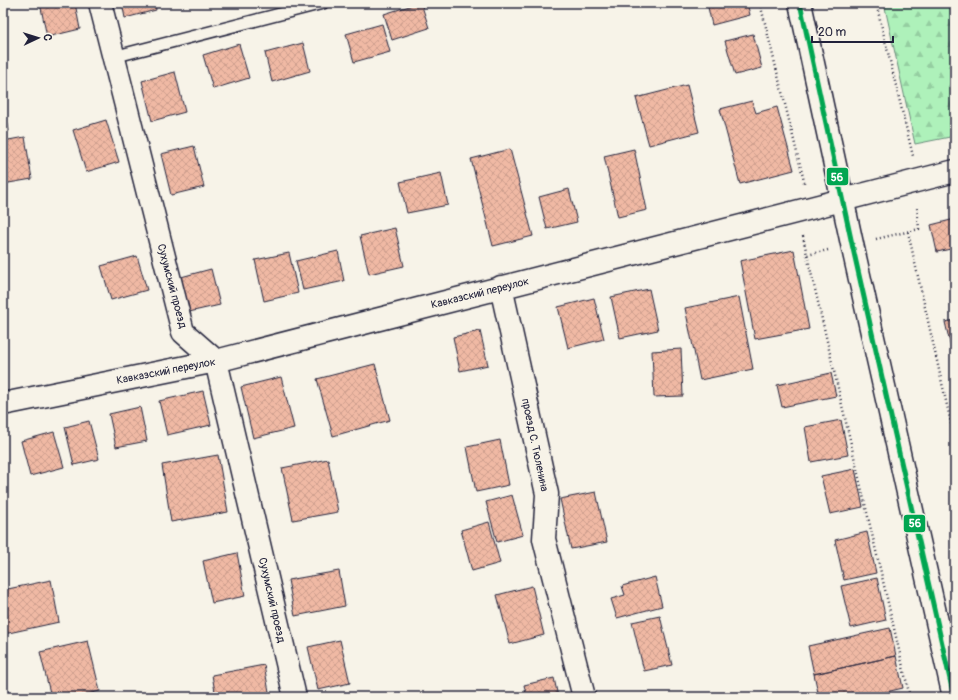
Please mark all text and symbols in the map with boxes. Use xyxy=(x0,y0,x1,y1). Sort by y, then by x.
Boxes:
north arrow xyxy=(18,18,58,58)
scale bar xyxy=(812,18,893,44)
text: 20 m xyxy=(818,25,847,40)
text: С xyxy=(41,33,54,41)
line badge: 56 xyxy=(826,167,849,186)
text: 56 xyxy=(831,171,844,184)
street label: Сухумский проезд xyxy=(154,242,190,330)
street label: Кавказский переулок xyxy=(430,274,531,311)
street label: Кавказский переулок xyxy=(115,355,217,387)
street label: проезд С. Тюленина xyxy=(519,397,551,493)
line badge: 56 xyxy=(903,514,926,533)
text: 56 xyxy=(909,517,922,530)
street label: Сухумский проезд xyxy=(256,556,288,644)

